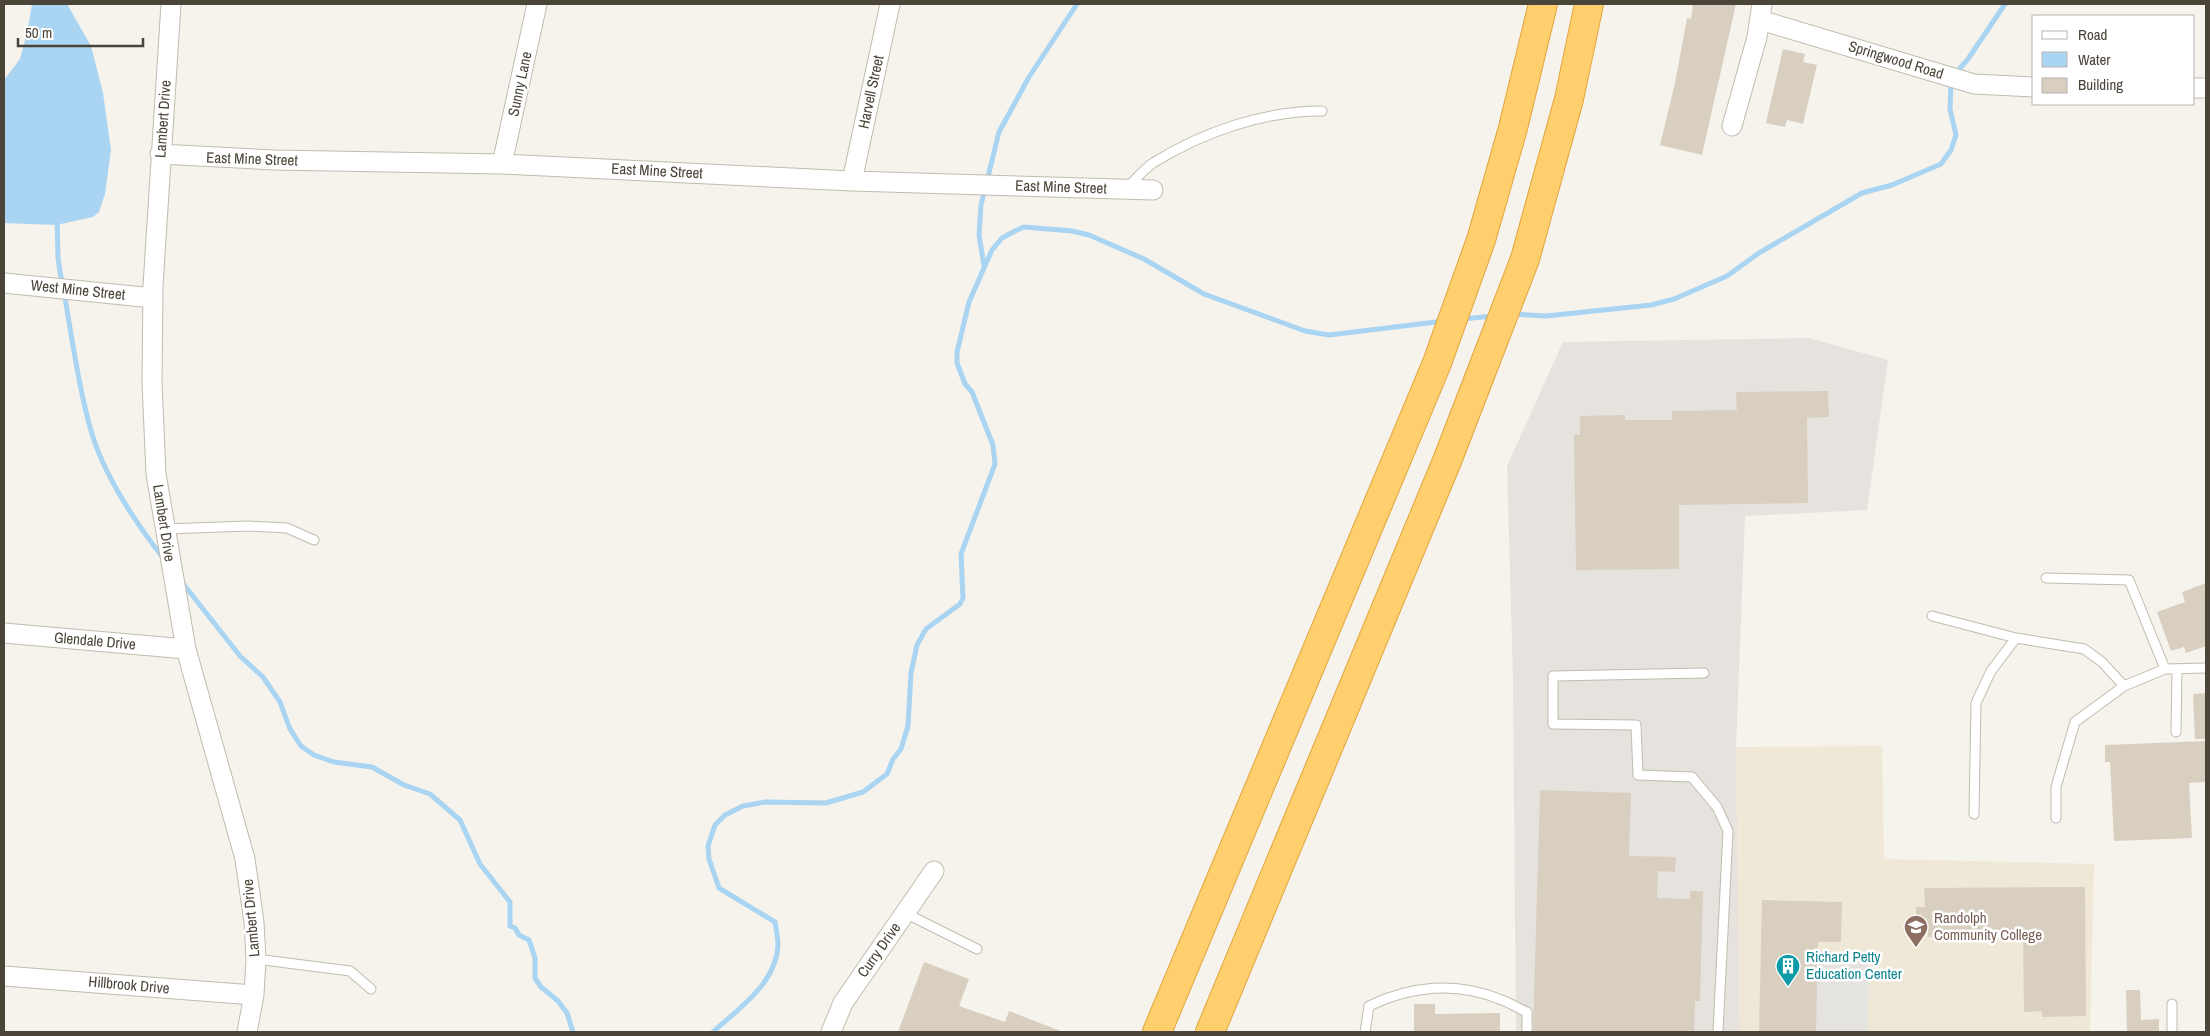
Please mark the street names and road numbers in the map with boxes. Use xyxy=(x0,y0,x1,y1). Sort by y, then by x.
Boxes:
street label: Springwood Road xyxy=(1846,35,1946,84)
street label: Sunny Lane xyxy=(502,49,537,118)
street label: Harvell Street xyxy=(852,53,889,131)
street label: Lambert Drive xyxy=(149,79,176,159)
street label: East Mine Street xyxy=(206,146,299,171)
street label: East Mine Street xyxy=(611,158,704,183)
street label: East Mine Street xyxy=(1015,174,1108,199)
street label: West Mine Street xyxy=(30,274,127,305)
street label: Lambert Drive xyxy=(148,483,181,563)
street label: Glendale Drive xyxy=(53,626,137,655)
street label: Lambert Drive xyxy=(237,878,264,958)
street label: Curry Drive xyxy=(852,918,905,981)
street label: Hillbrook Drive xyxy=(88,970,171,999)

